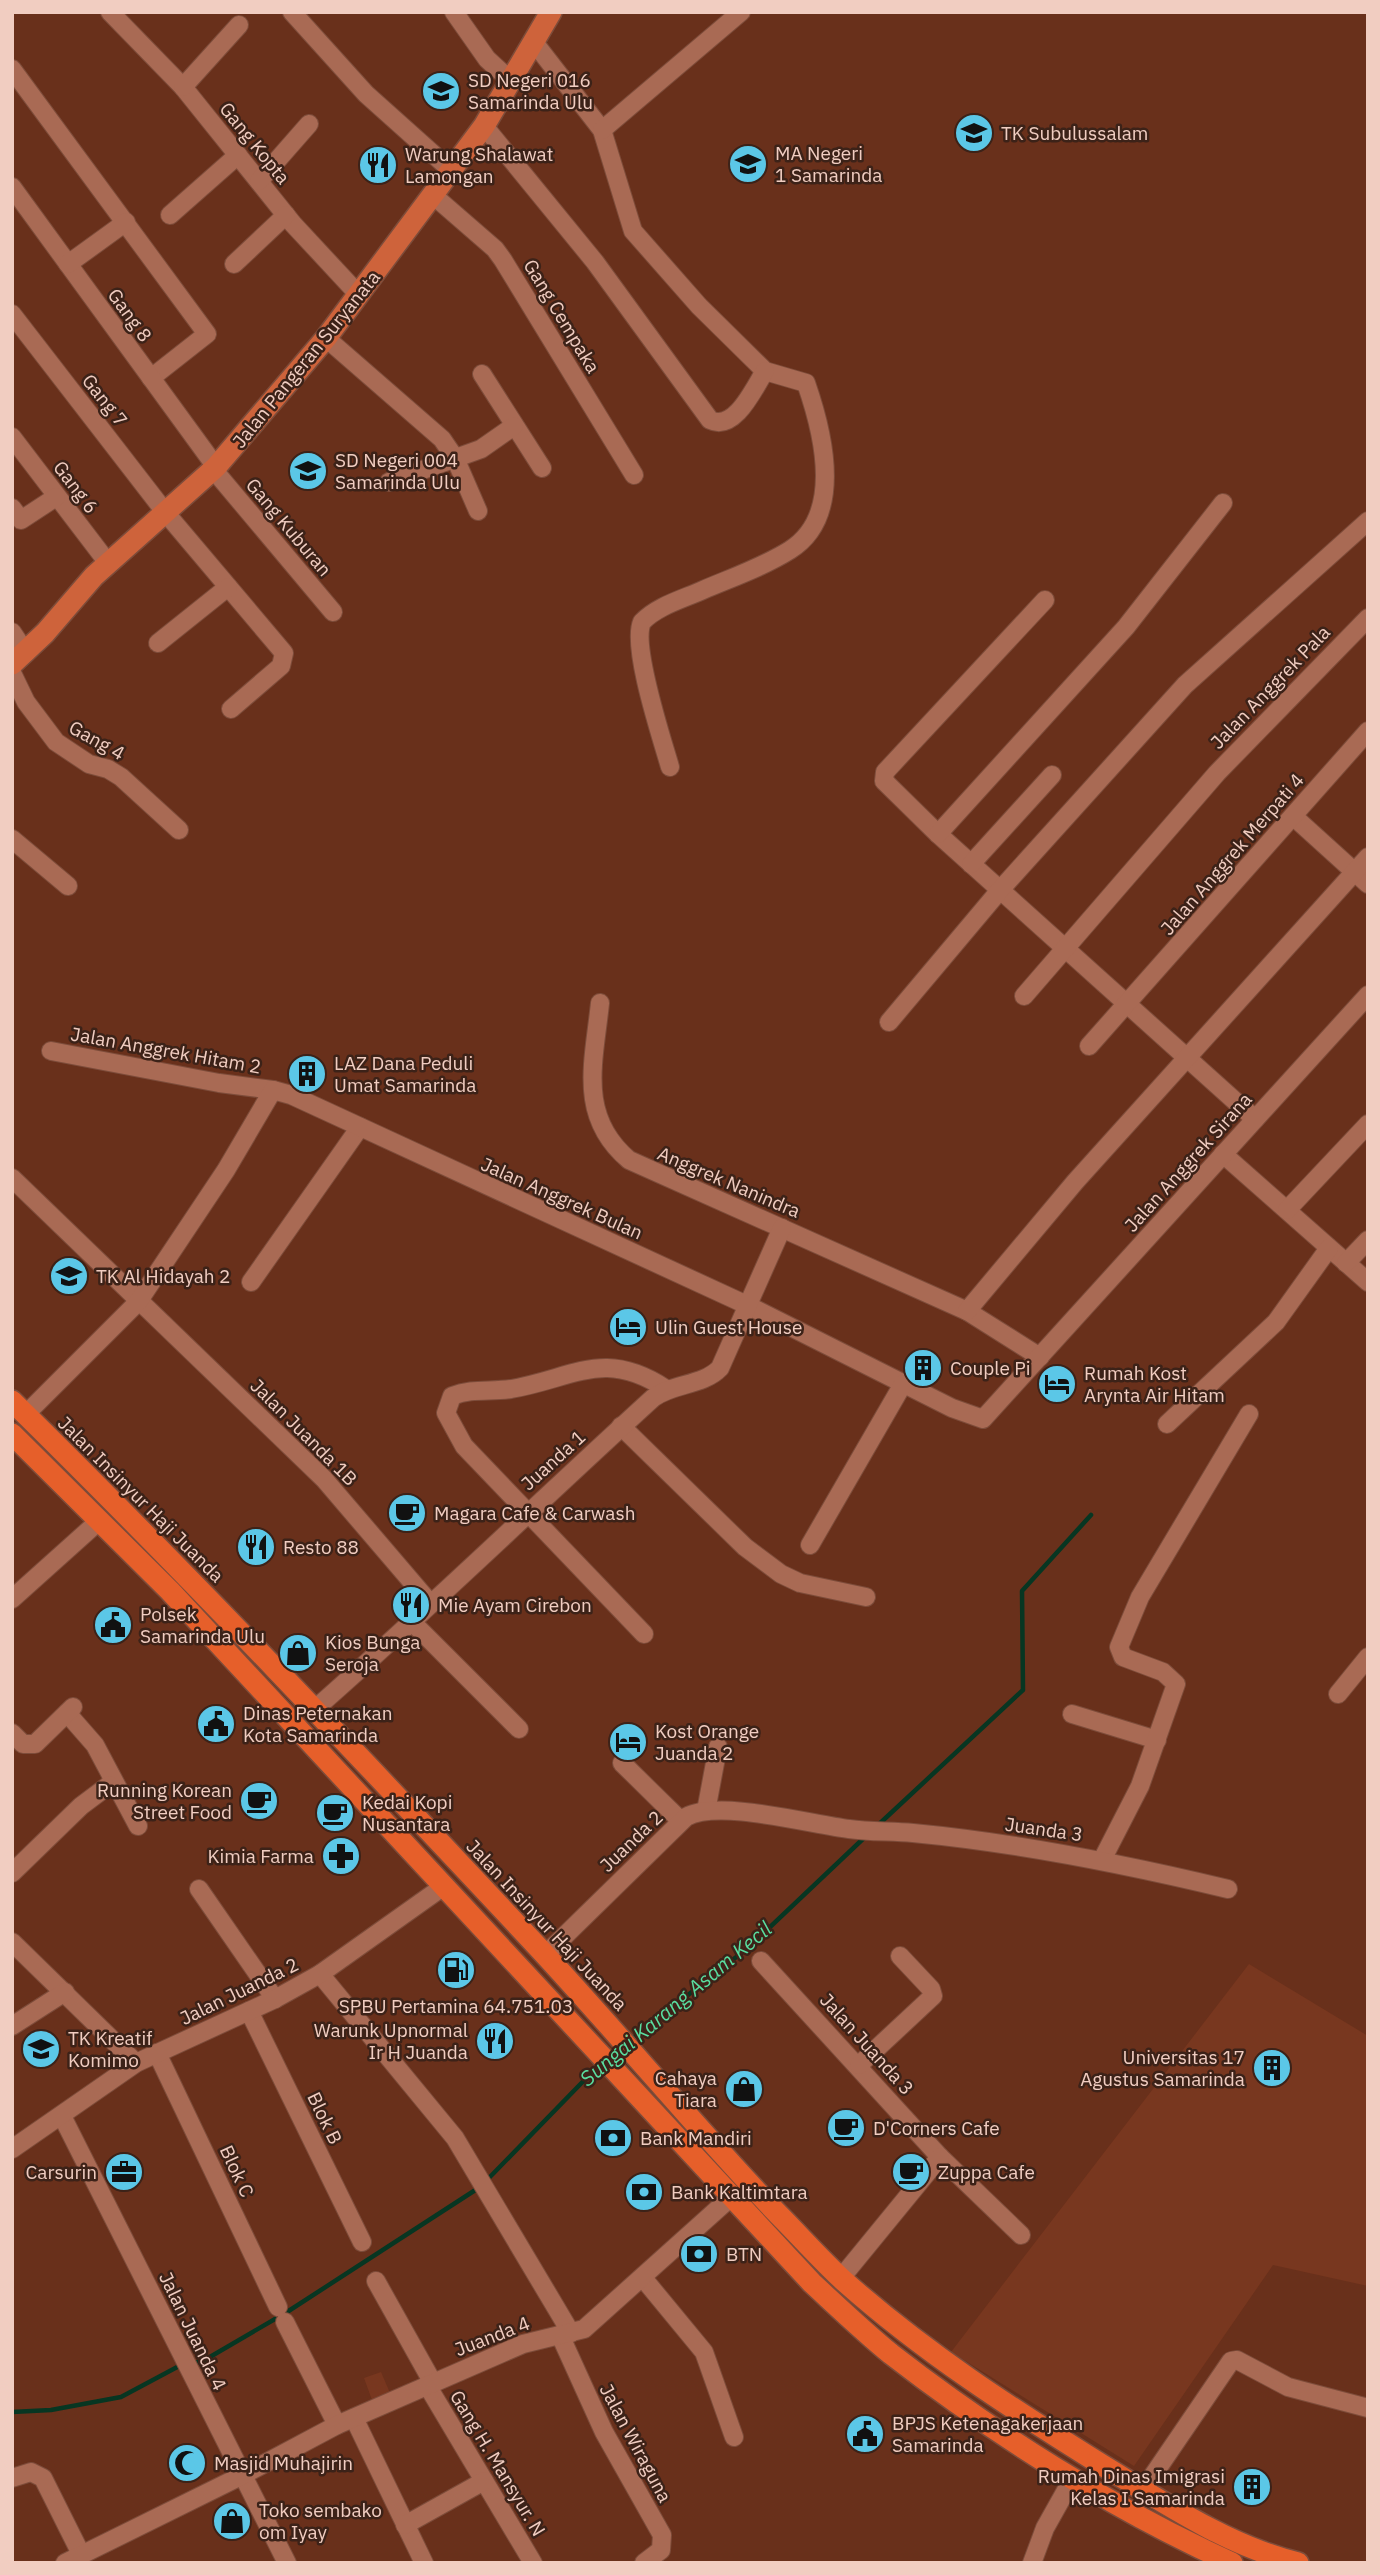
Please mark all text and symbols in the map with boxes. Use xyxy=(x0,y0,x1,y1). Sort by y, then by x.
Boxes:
place label: SD Negeri 016 Samarinda Ulu xyxy=(468,68,593,114)
school or university icon: SD Negeri 016 Samarinda Ulu xyxy=(420,70,462,112)
street label: Gang Kopta xyxy=(215,97,295,189)
school or university icon: TK Subulussalam xyxy=(953,112,995,154)
place label: TK Subulussalam xyxy=(1001,121,1148,145)
place label: MA Negeri 1 Samarinda xyxy=(775,141,882,187)
place label: Warung Shalawat Lamongan xyxy=(405,142,553,188)
school or university icon: MA Negeri 1 Samarinda xyxy=(727,143,769,185)
restaurant icon: Warung Shalawat Lamongan xyxy=(357,144,399,186)
street label: Gang Cempaka xyxy=(519,255,605,377)
street label: Jalan Pangeran Suryanata xyxy=(227,265,385,453)
street label: Gang 8 xyxy=(103,284,157,346)
street label: Gang 7 xyxy=(77,369,133,431)
place label: SD Negeri 004 Samarinda Ulu xyxy=(335,448,460,494)
school or university icon: SD Negeri 004 Samarinda Ulu xyxy=(287,450,329,492)
street label: Gang 6 xyxy=(48,456,104,518)
street label: Gang Kuburan xyxy=(241,473,337,581)
street label: Jalan Anggrek Pala xyxy=(1205,620,1335,754)
street label: Gang 4 xyxy=(65,715,129,765)
street label: Jalan Anggrek Merpati 4 xyxy=(1155,768,1309,940)
street label: Jalan Anggrek Hitam 2 xyxy=(69,1021,263,1079)
place label: LAZ Dana Peduli Umat Samarinda xyxy=(334,1051,476,1097)
building icon: LAZ Dana Peduli Umat Samarinda xyxy=(286,1053,328,1095)
street label: Jalan Anggrek Sirana xyxy=(1119,1087,1257,1237)
street label: Anggrek Nanindra xyxy=(654,1141,804,1223)
street label: Jalan Anggrek Bulan xyxy=(477,1152,647,1244)
school or university icon: TK Al Hidayah 2 xyxy=(48,1255,90,1297)
place label: TK Al Hidayah 2 xyxy=(96,1264,231,1288)
hotel icon: Ulin Guest House xyxy=(607,1306,649,1348)
place label: Ulin Guest House xyxy=(655,1315,802,1339)
building icon: Couple Pi xyxy=(902,1347,944,1389)
place label: Couple Pi xyxy=(950,1356,1031,1380)
place label: Rumah Kost Arynta Air Hitam xyxy=(1084,1361,1225,1407)
hotel icon: Rumah Kost Arynta Air Hitam xyxy=(1036,1363,1078,1405)
street label: Jalan Juanda 1B xyxy=(246,1374,362,1490)
street label: Jalan Insinyur Haji Juanda xyxy=(53,1411,229,1587)
street label: Juanda 1 xyxy=(516,1425,590,1495)
cafe icon: Magara Cafe & Carwash xyxy=(386,1492,428,1534)
place label: Magara Cafe & Carwash xyxy=(434,1501,635,1525)
restaurant icon: Resto 88 xyxy=(235,1526,277,1568)
place label: Resto 88 xyxy=(283,1535,359,1559)
restaurant icon: Mie Ayam Cirebon xyxy=(390,1584,432,1626)
place label: Mie Ayam Cirebon xyxy=(438,1593,592,1617)
place label: Polsek Samarinda Ulu xyxy=(140,1602,265,1648)
public building icon: Polsek Samarinda Ulu xyxy=(92,1604,134,1646)
place label: Kios Bunga Seroja xyxy=(325,1630,420,1676)
shop icon: Kios Bunga Seroja xyxy=(277,1632,319,1674)
place label: Dinas Peternakan Kota Samarinda xyxy=(243,1701,393,1747)
public building icon: Dinas Peternakan Kota Samarinda xyxy=(195,1703,237,1745)
place label: Kost Orange Juanda 2 xyxy=(655,1719,759,1765)
hotel icon: Kost Orange Juanda 2 xyxy=(607,1721,649,1763)
place label: Running Korean Street Food xyxy=(97,1778,232,1824)
cafe icon: Running Korean Street Food xyxy=(238,1780,280,1822)
place label: Kedai Kopi Nusantara xyxy=(362,1790,452,1836)
cafe icon: Kedai Kopi Nusantara xyxy=(314,1792,356,1834)
street label: Juanda 2 xyxy=(594,1805,668,1877)
street label: Juanda 3 xyxy=(1003,1812,1085,1846)
street label: Jalan Insinyur Haji Juanda xyxy=(461,1834,633,2016)
pharmacy icon: Kimia Farma xyxy=(320,1835,362,1877)
place label: Kimia Farma xyxy=(208,1844,314,1868)
water label: Sungai Karang Asam Kecil xyxy=(573,1914,778,2092)
fuel station icon: SPBU Pertamina 64.751.03 xyxy=(435,1949,477,1991)
street label: Jalan Juanda 2 xyxy=(176,1952,302,2030)
street label: Jalan Juanda 3 xyxy=(815,1988,919,2100)
place label: SPBU Pertamina 64.751.03 xyxy=(339,1994,573,2018)
place label: Warunk Upnormal Ir H Juanda xyxy=(314,2018,468,2064)
restaurant icon: Warunk Upnormal Ir H Juanda xyxy=(474,2020,516,2062)
place label: TK Kreatif Komimo xyxy=(68,2026,152,2072)
school or university icon: TK Kreatif Komimo xyxy=(20,2028,62,2070)
place label: Universitas 17 Agustus Samarinda xyxy=(1080,2045,1245,2091)
building icon: Universitas 17 Agustus Samarinda xyxy=(1251,2047,1293,2089)
place label: Cahaya Tiara xyxy=(655,2066,717,2112)
shop icon: Cahaya Tiara xyxy=(723,2068,765,2110)
street label: Blok B xyxy=(302,2088,348,2148)
cafe icon: D'Corners Cafe xyxy=(825,2107,867,2149)
place label: D'Corners Cafe xyxy=(873,2116,1000,2140)
bank icon: Bank Mandiri xyxy=(592,2117,634,2159)
place label: Bank Mandiri xyxy=(640,2126,752,2150)
street label: Blok C xyxy=(215,2141,259,2201)
office icon: Carsurin xyxy=(103,2151,145,2193)
cafe icon: Zuppa Cafe xyxy=(890,2151,932,2193)
place label: Carsurin xyxy=(26,2160,97,2184)
place label: Zuppa Cafe xyxy=(938,2160,1035,2184)
bank icon: Bank Kaltimtara xyxy=(623,2171,665,2213)
place label: Bank Kaltimtara xyxy=(671,2180,808,2204)
bank icon: BTN xyxy=(678,2233,720,2275)
place label: BTN xyxy=(726,2242,762,2266)
street label: Jalan Juanda 4 xyxy=(154,2268,232,2394)
street label: Juanda 4 xyxy=(451,2311,533,2361)
street label: Jalan Wiraguna xyxy=(595,2380,677,2506)
street label: Gang H. Mansyur. N xyxy=(445,2386,551,2540)
place label: BPJS Ketenagakerjaan Samarinda xyxy=(892,2411,1083,2457)
public building icon: BPJS Ketenagakerjaan Samarinda xyxy=(844,2413,886,2455)
mosque icon: Masjid Muhajirin xyxy=(166,2442,208,2484)
place label: Masjid Muhajirin xyxy=(214,2451,353,2475)
place label: Rumah Dinas Imigrasi Kelas I Samarinda xyxy=(1038,2464,1225,2510)
building icon: Rumah Dinas Imigrasi Kelas I Samarinda xyxy=(1231,2466,1273,2508)
place label: Toko sembako om Iyay xyxy=(259,2498,382,2544)
shop icon: Toko sembako om Iyay xyxy=(211,2500,253,2542)

